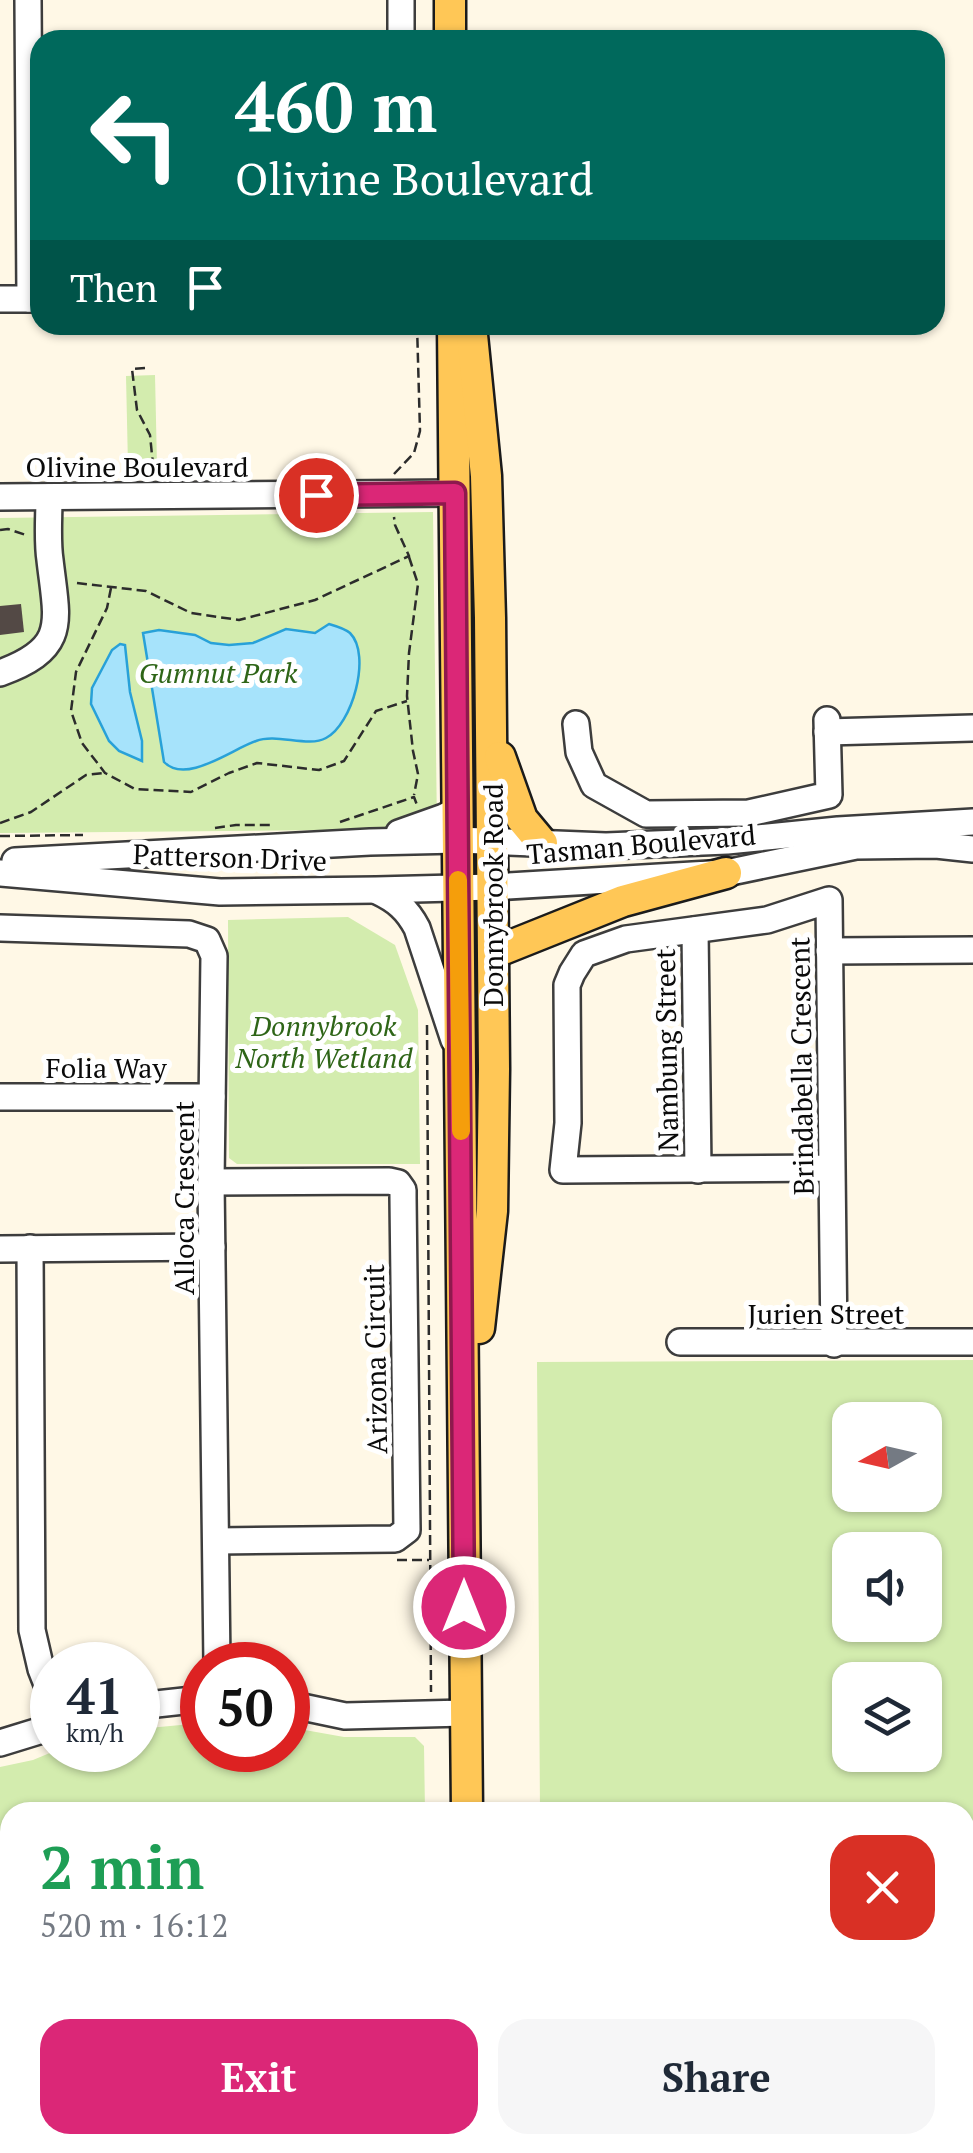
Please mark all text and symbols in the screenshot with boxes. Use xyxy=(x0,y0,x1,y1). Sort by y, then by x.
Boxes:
text: 460 m xyxy=(235,59,437,152)
icon: left xyxy=(70,70,200,200)
text: Olivine Boulevard xyxy=(235,148,594,208)
icon: arrive xyxy=(178,260,233,315)
text: Then xyxy=(70,263,158,313)
street label: Olivine Boulevard xyxy=(25,448,249,485)
pin xyxy=(274,453,359,538)
icon: arrive xyxy=(289,468,344,523)
park label: Gumnut Park xyxy=(139,654,298,691)
street label: Donnybrook Road xyxy=(474,783,511,1007)
street label: Tasman Boulevard xyxy=(525,816,757,872)
street label: Patterson Drive xyxy=(132,835,328,879)
street label: Brindabella Crescent xyxy=(780,936,822,1196)
street label: Nambung Street xyxy=(646,948,686,1152)
park label: Donnybrook North Wetland xyxy=(235,1007,413,1076)
street label: Folia Way xyxy=(45,1049,167,1086)
street label: Alloca Crescent xyxy=(165,1100,202,1295)
street label: Arizona Circuit xyxy=(355,1263,395,1454)
street label: Jurien Street xyxy=(747,1295,905,1332)
north arrow xyxy=(832,1402,942,1512)
map controls xyxy=(832,1402,942,1772)
button: sound xyxy=(832,1532,942,1642)
position arrow xyxy=(412,1555,516,1659)
speed limit sign: 50 xyxy=(180,1642,310,1772)
text: 41 xyxy=(67,1662,123,1728)
button: layers xyxy=(832,1662,942,1772)
text: km/h xyxy=(66,1716,124,1749)
text: 2 min xyxy=(40,1827,204,1906)
button: close xyxy=(830,1835,935,1940)
text: 520 m · 16:12 xyxy=(40,1904,228,1946)
button: Exit xyxy=(40,2019,478,2134)
button: Share xyxy=(498,2019,935,2134)

